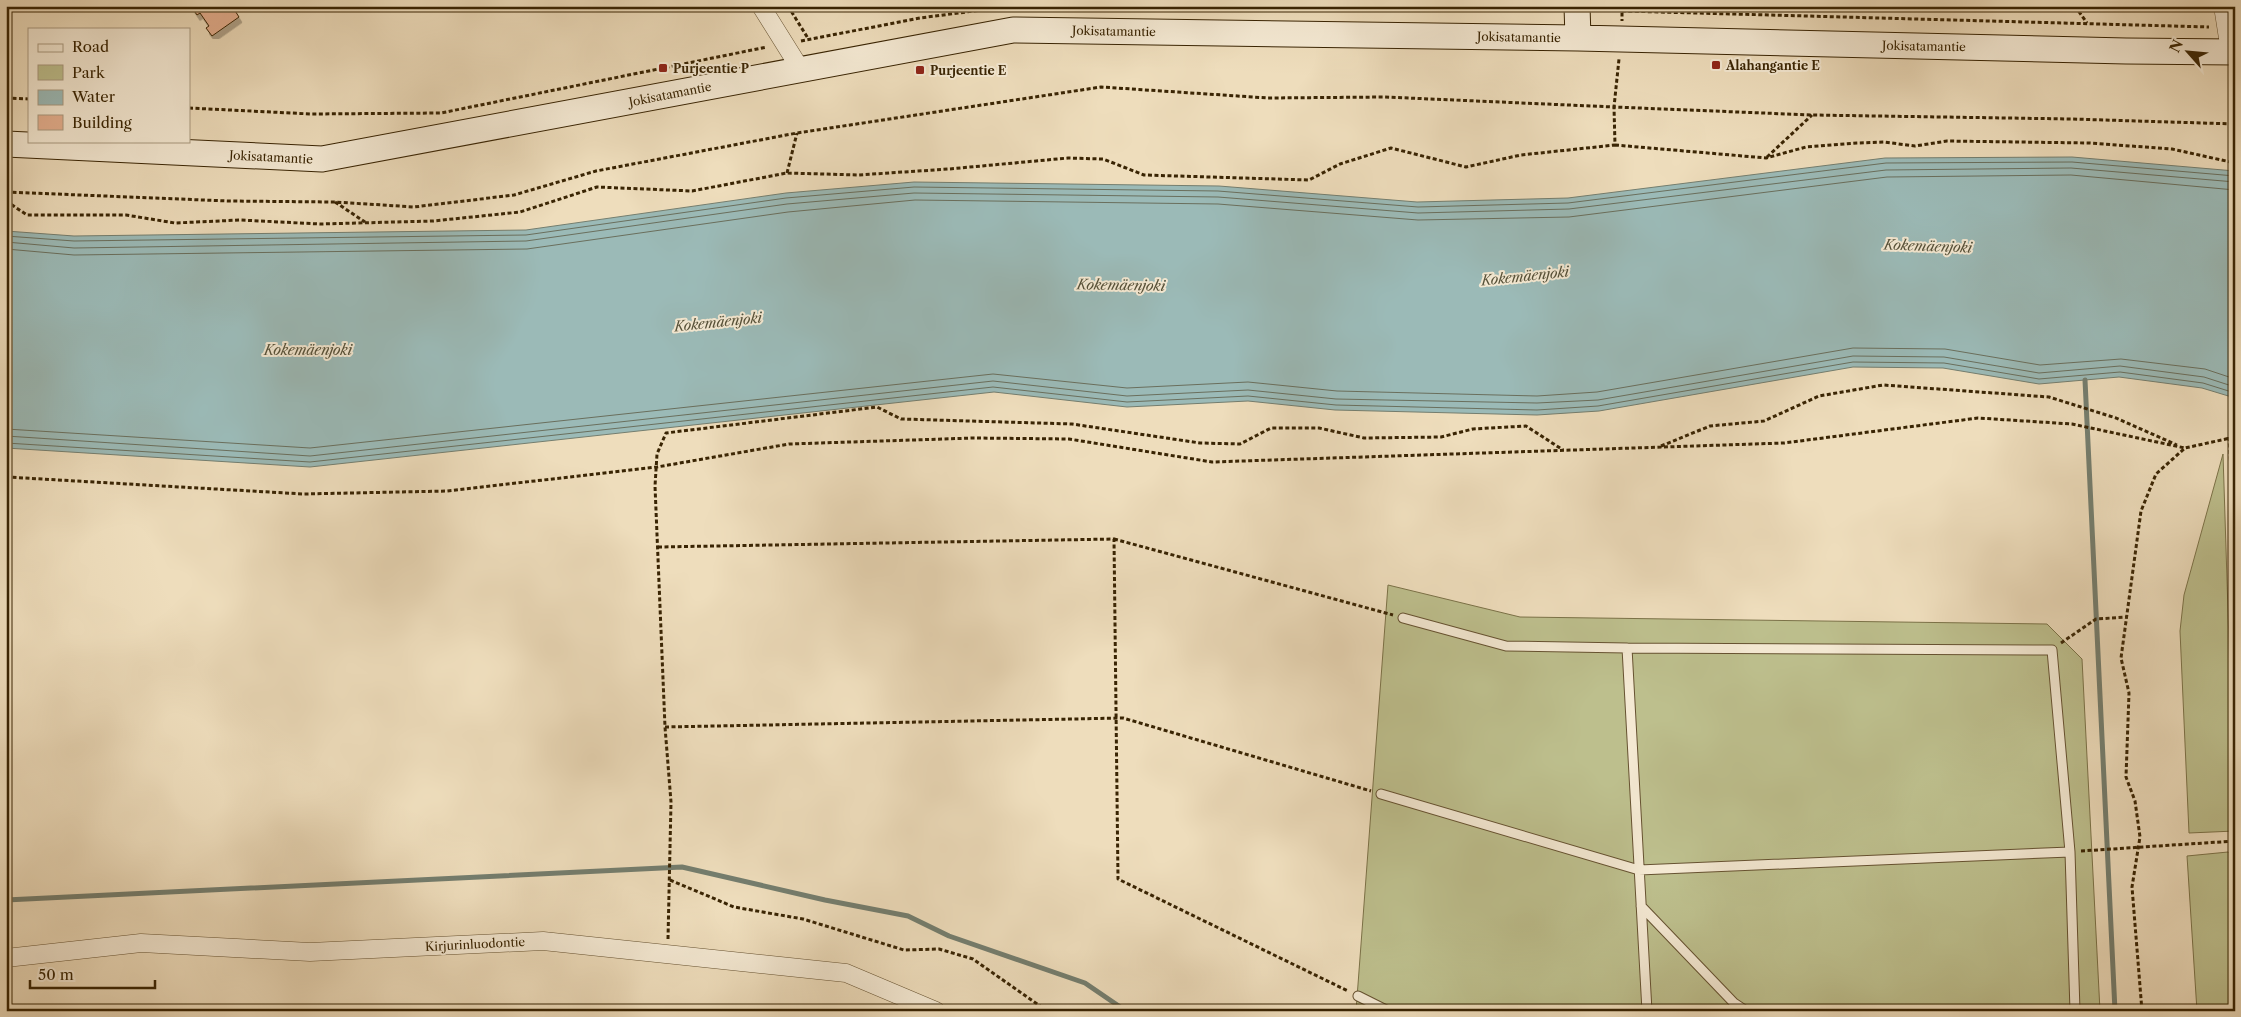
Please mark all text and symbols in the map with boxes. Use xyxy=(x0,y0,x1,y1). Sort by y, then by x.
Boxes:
street label: Jokisatamantie xyxy=(1070,23,1156,39)
legend xyxy=(28,28,190,142)
north arrow xyxy=(2164,28,2214,78)
street label: Jokisatamantie xyxy=(1475,29,1561,45)
text: Road xyxy=(72,37,109,56)
text: N xyxy=(2166,37,2187,56)
street label: Jokisatamantie xyxy=(1880,38,1966,54)
place label: Alahangantie E xyxy=(1725,58,1820,73)
marker: Alahangantie E xyxy=(1710,59,1722,71)
place label: Purjeentie P xyxy=(673,61,749,76)
marker: Purjeentie P xyxy=(657,62,669,74)
text: Park xyxy=(72,63,106,82)
place label: Purjeentie E xyxy=(930,63,1007,78)
marker: Purjeentie E xyxy=(914,64,926,76)
street label: Jokisatamantie xyxy=(625,79,713,110)
text: Water xyxy=(71,87,116,106)
text: Building xyxy=(72,113,132,132)
street label: Jokisatamantie xyxy=(227,147,314,167)
water label: Kokemäenjoki xyxy=(1883,235,1974,257)
water label: Kokemäenjoki xyxy=(1479,262,1571,290)
water label: Kokemäenjoki xyxy=(1076,275,1167,295)
water label: Kokemäenjoki xyxy=(672,308,764,336)
water label: Kokemäenjoki xyxy=(263,341,354,359)
street label: Kirjurinluodontie xyxy=(425,934,526,954)
scale bar xyxy=(30,957,155,989)
text: 50 m xyxy=(38,965,74,984)

